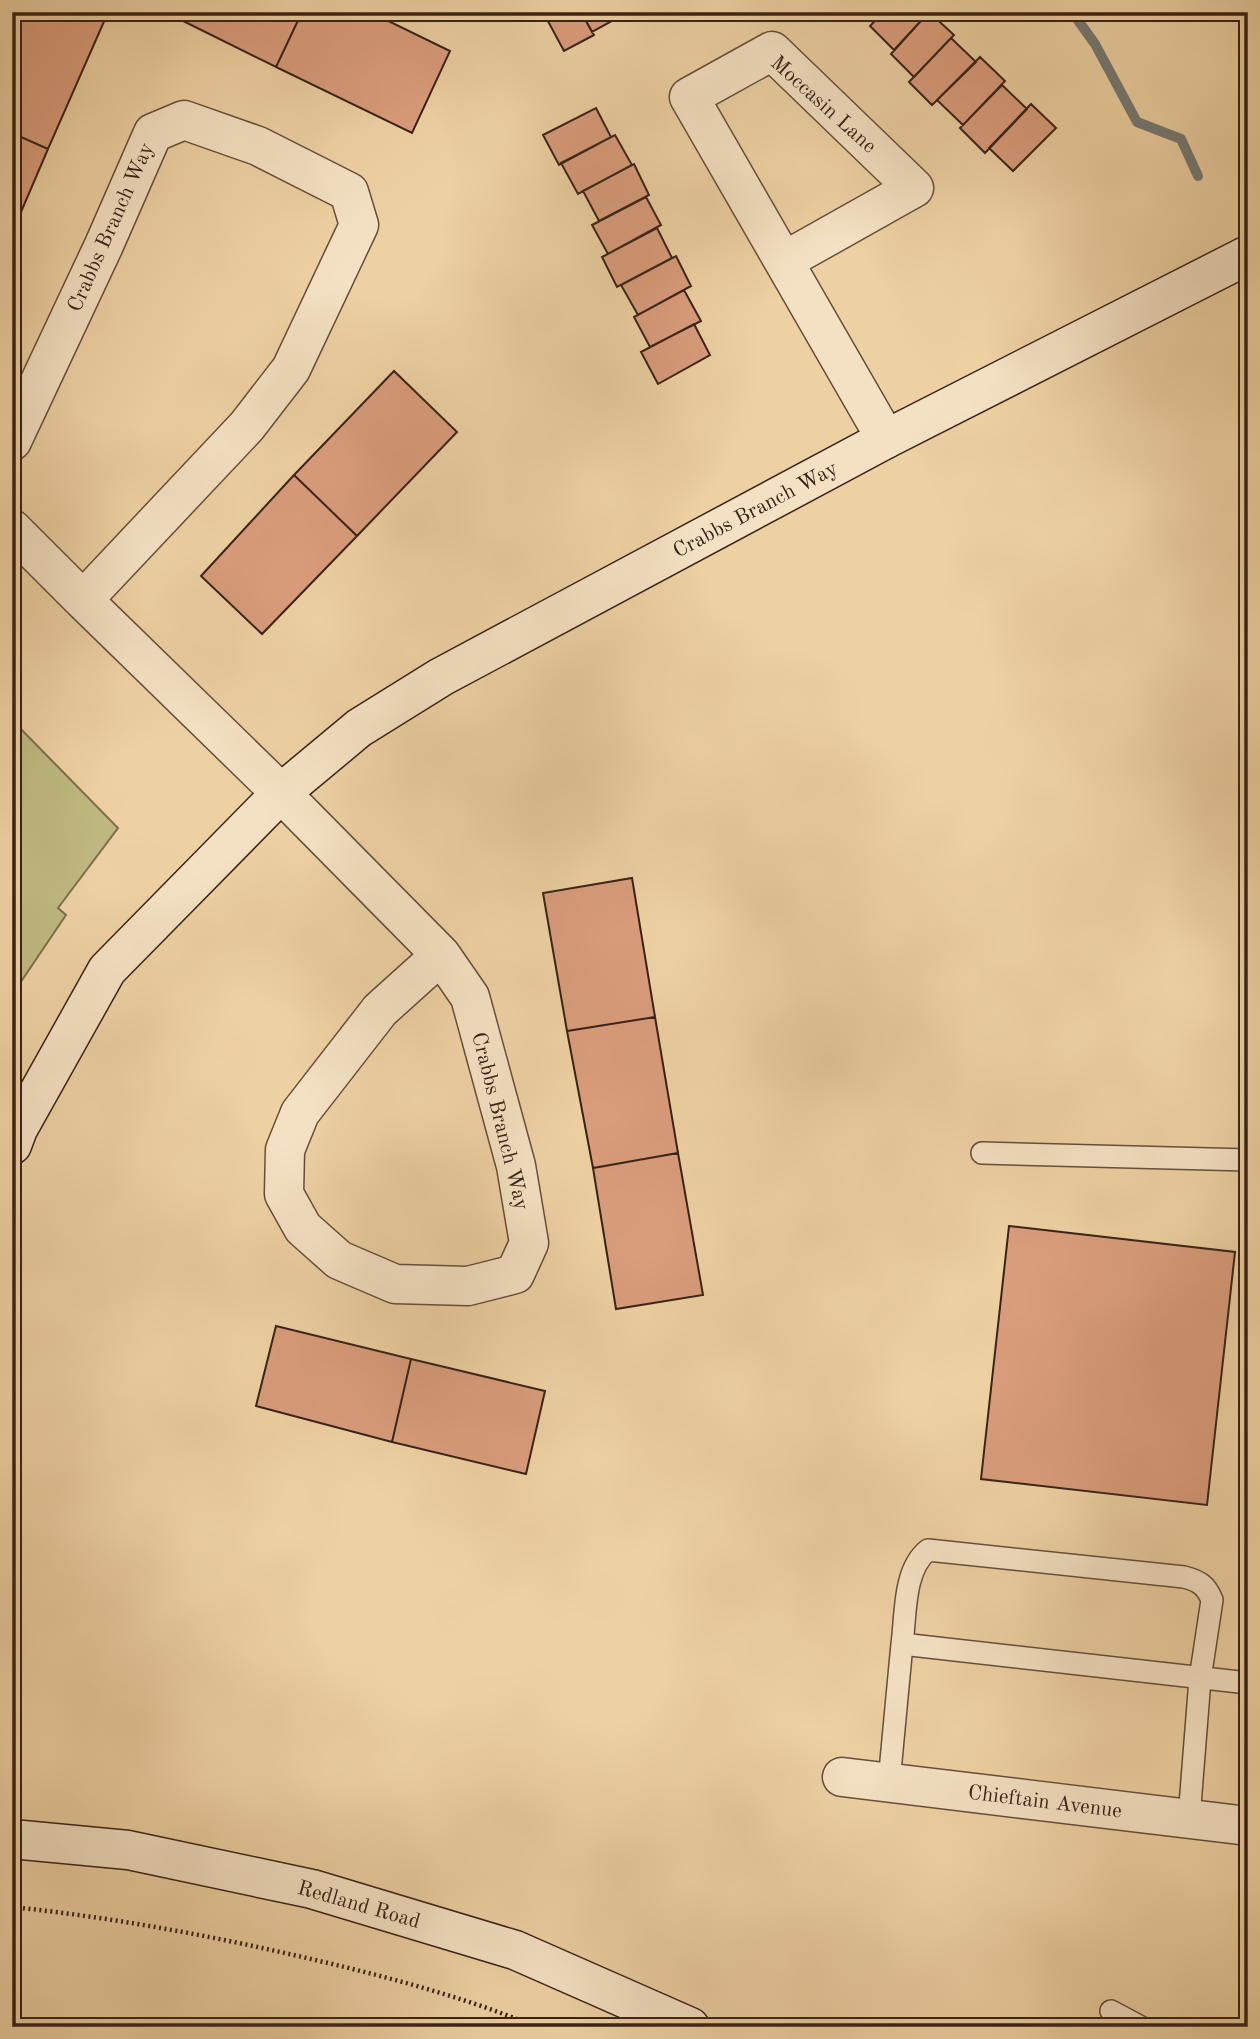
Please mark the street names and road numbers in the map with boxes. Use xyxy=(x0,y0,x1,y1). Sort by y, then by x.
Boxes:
street label: Moccasin Lane xyxy=(766,52,880,158)
street label: Crabbs Branch Way xyxy=(65,140,158,315)
street label: Crabbs Branch Way xyxy=(670,458,841,562)
street label: Crabbs Branch Way xyxy=(467,1030,532,1213)
street label: Chieftain Avenue xyxy=(967,1783,1123,1822)
street label: Redland Road xyxy=(295,1878,422,1933)

